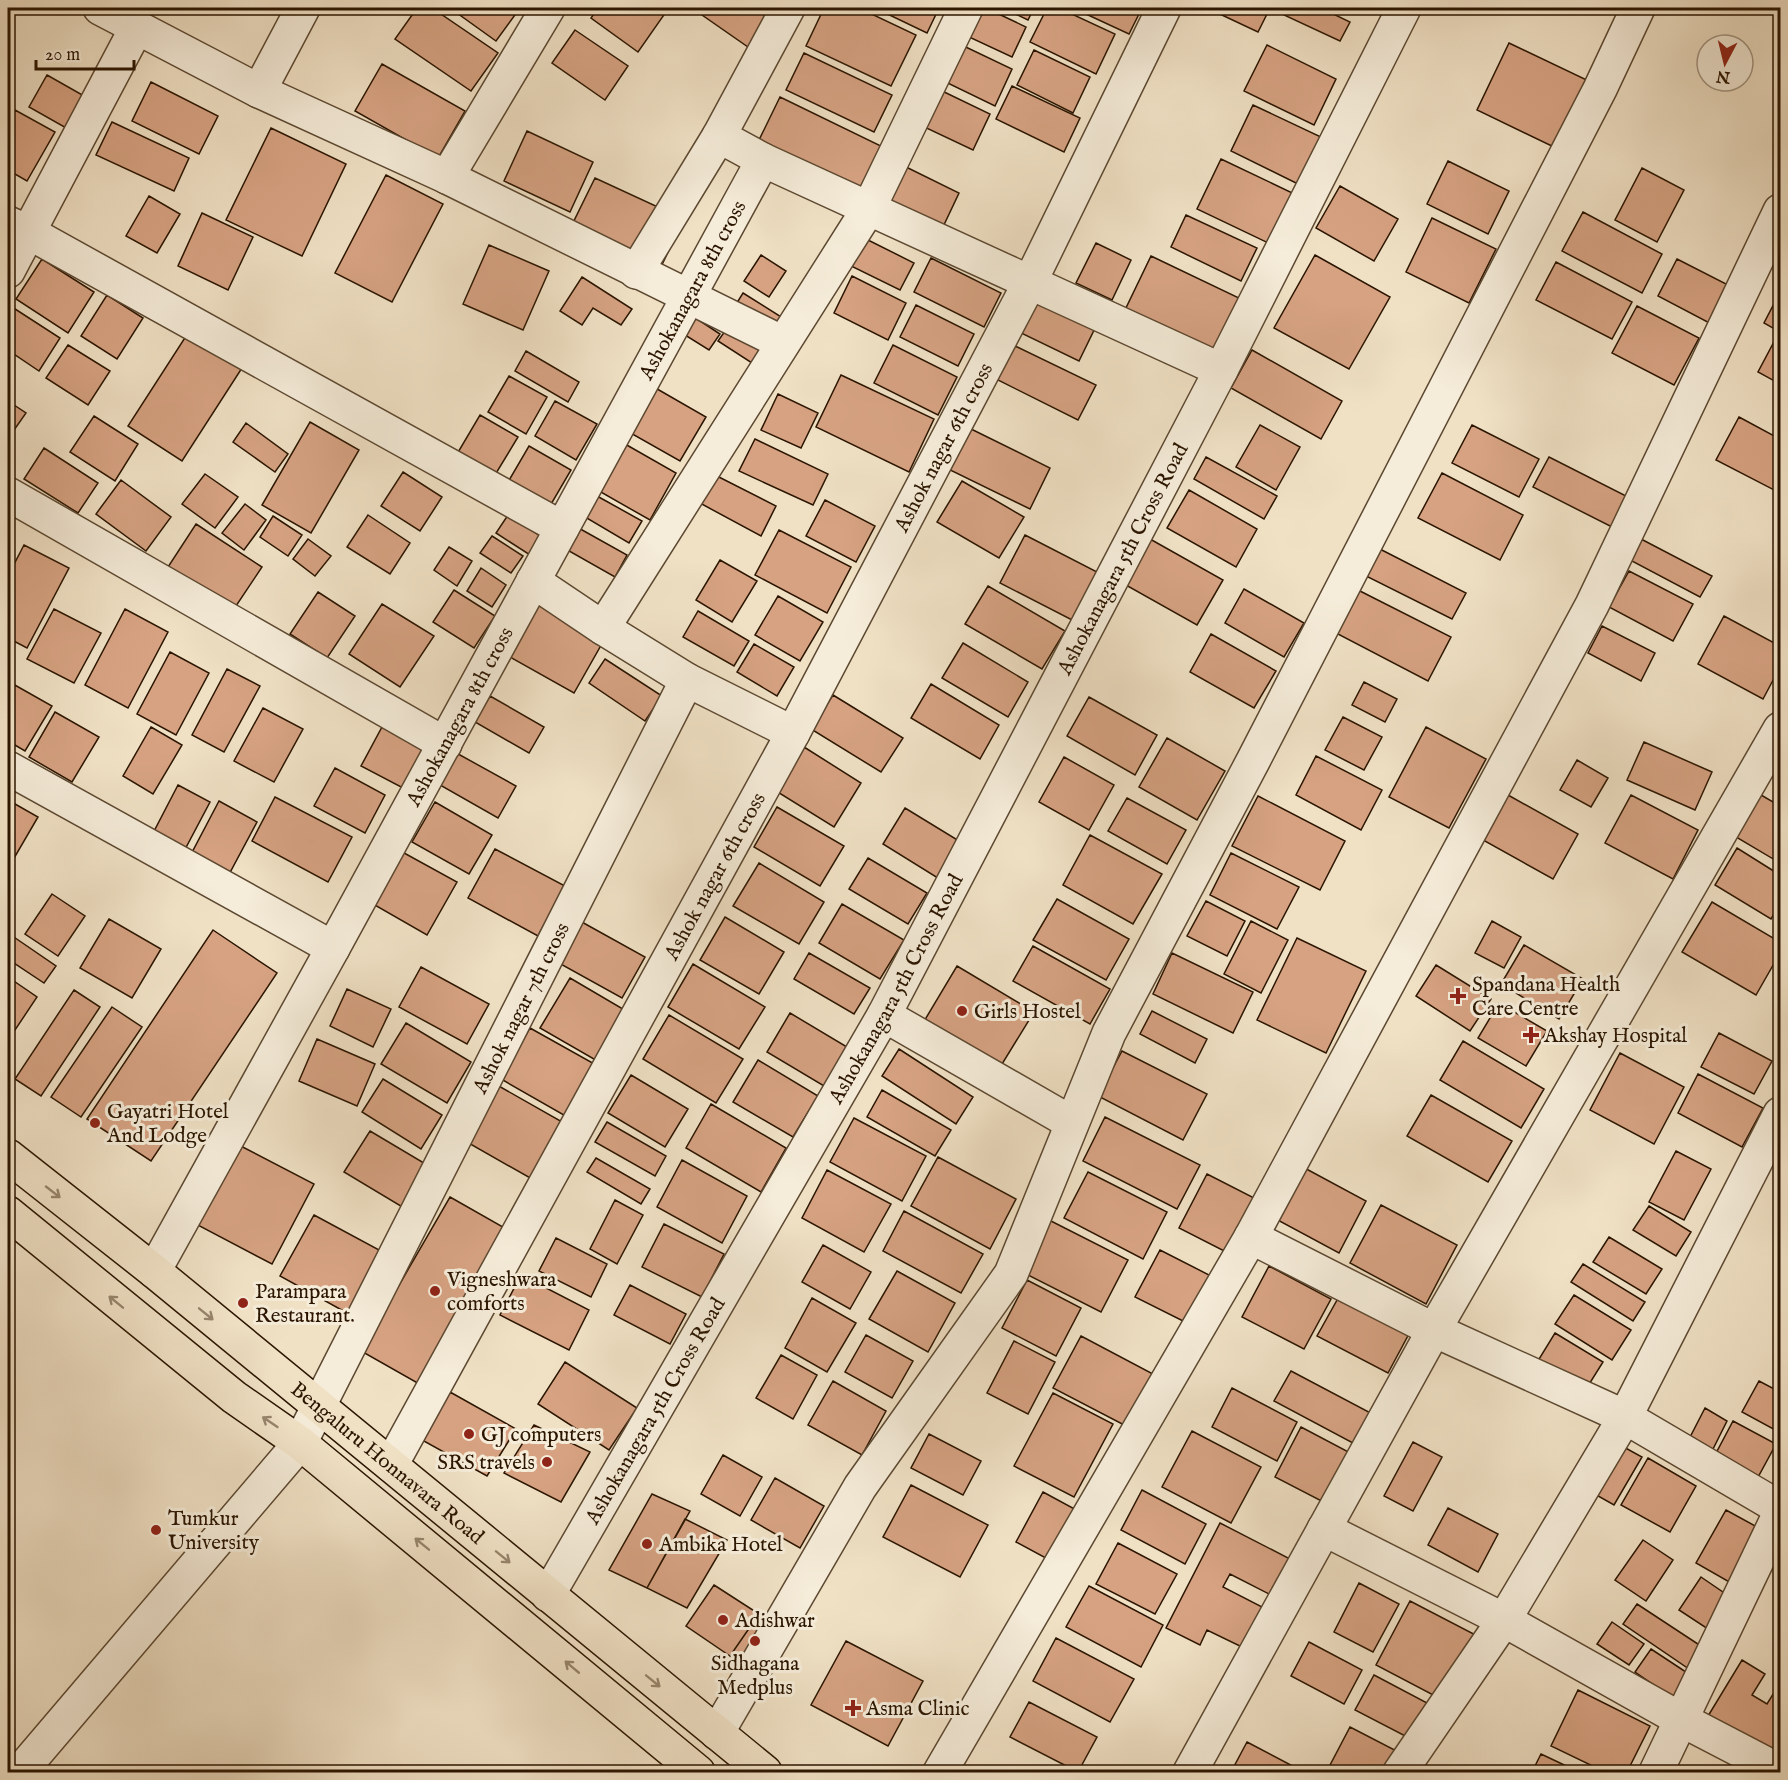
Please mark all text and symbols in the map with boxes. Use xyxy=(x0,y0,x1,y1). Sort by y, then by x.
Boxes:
scale bar xyxy=(36,33,134,71)
north arrow xyxy=(1695,33,1755,93)
text: 20 m xyxy=(45,44,80,67)
text: N xyxy=(1715,65,1732,87)
street label: Ashokanagara 8th cross xyxy=(633,196,753,386)
street label: Ashok nagar 6th cross xyxy=(888,359,1000,538)
street label: Ashokanagara 5th Cross Road xyxy=(1052,438,1196,681)
street label: Ashokanagara 8th cross xyxy=(400,623,521,813)
street label: Ashok nagar 6th cross xyxy=(658,788,773,966)
street label: Ashokanagara 5th Cross Road xyxy=(823,869,971,1110)
street label: Ashok nagar 7th cross xyxy=(467,918,577,1100)
place label: Spandana Health Care Centre xyxy=(1472,972,1620,1023)
marker: Spandana Health Care Centre xyxy=(1449,987,1467,1005)
place label: Girls Hostel xyxy=(974,999,1081,1026)
marker: Girls Hostel xyxy=(955,1004,969,1018)
place label: Akshay Hospital xyxy=(1543,1023,1687,1050)
marker: Akshay Hospital xyxy=(1522,1026,1540,1044)
place label: Gayatri Hotel And Lodge xyxy=(106,1099,229,1150)
marker: Gayatri Hotel And Lodge xyxy=(88,1116,102,1130)
one-way arrow xyxy=(45,1185,61,1198)
place label: Vigneshwara comforts xyxy=(446,1267,557,1318)
place label: Parampara Restaurant. xyxy=(255,1279,355,1330)
marker: Vigneshwara comforts xyxy=(428,1284,442,1298)
street label: Ashokanagara 5th Cross Road xyxy=(579,1292,733,1531)
one-way arrow xyxy=(109,1295,124,1309)
marker: Parampara Restaurant. xyxy=(236,1296,250,1310)
one-way arrow xyxy=(198,1307,214,1320)
street label: Bengaluru Honnavara Road xyxy=(284,1376,490,1552)
one-way arrow xyxy=(262,1416,278,1428)
place label: GJ computers xyxy=(481,1422,601,1449)
marker: GJ computers xyxy=(462,1427,476,1441)
place label: SRS travels xyxy=(437,1450,535,1477)
marker: SRS travels xyxy=(540,1455,554,1469)
place label: Tumkur University xyxy=(168,1506,260,1557)
marker: Tumkur University xyxy=(149,1523,163,1537)
place label: Ambika Hotel xyxy=(658,1532,783,1559)
one-way arrow xyxy=(414,1537,430,1550)
marker: Ambika Hotel xyxy=(640,1537,654,1551)
one-way arrow xyxy=(494,1551,510,1564)
place label: Adishwar xyxy=(734,1608,815,1635)
marker: Adishwar xyxy=(716,1613,730,1627)
marker: Sidhagana Medplus xyxy=(748,1634,762,1648)
place label: Sidhagana Medplus xyxy=(711,1651,800,1702)
one-way arrow xyxy=(565,1661,581,1674)
one-way arrow xyxy=(645,1674,660,1688)
place label: Asma Clinic xyxy=(865,1696,970,1723)
marker: Asma Clinic xyxy=(844,1699,862,1717)

